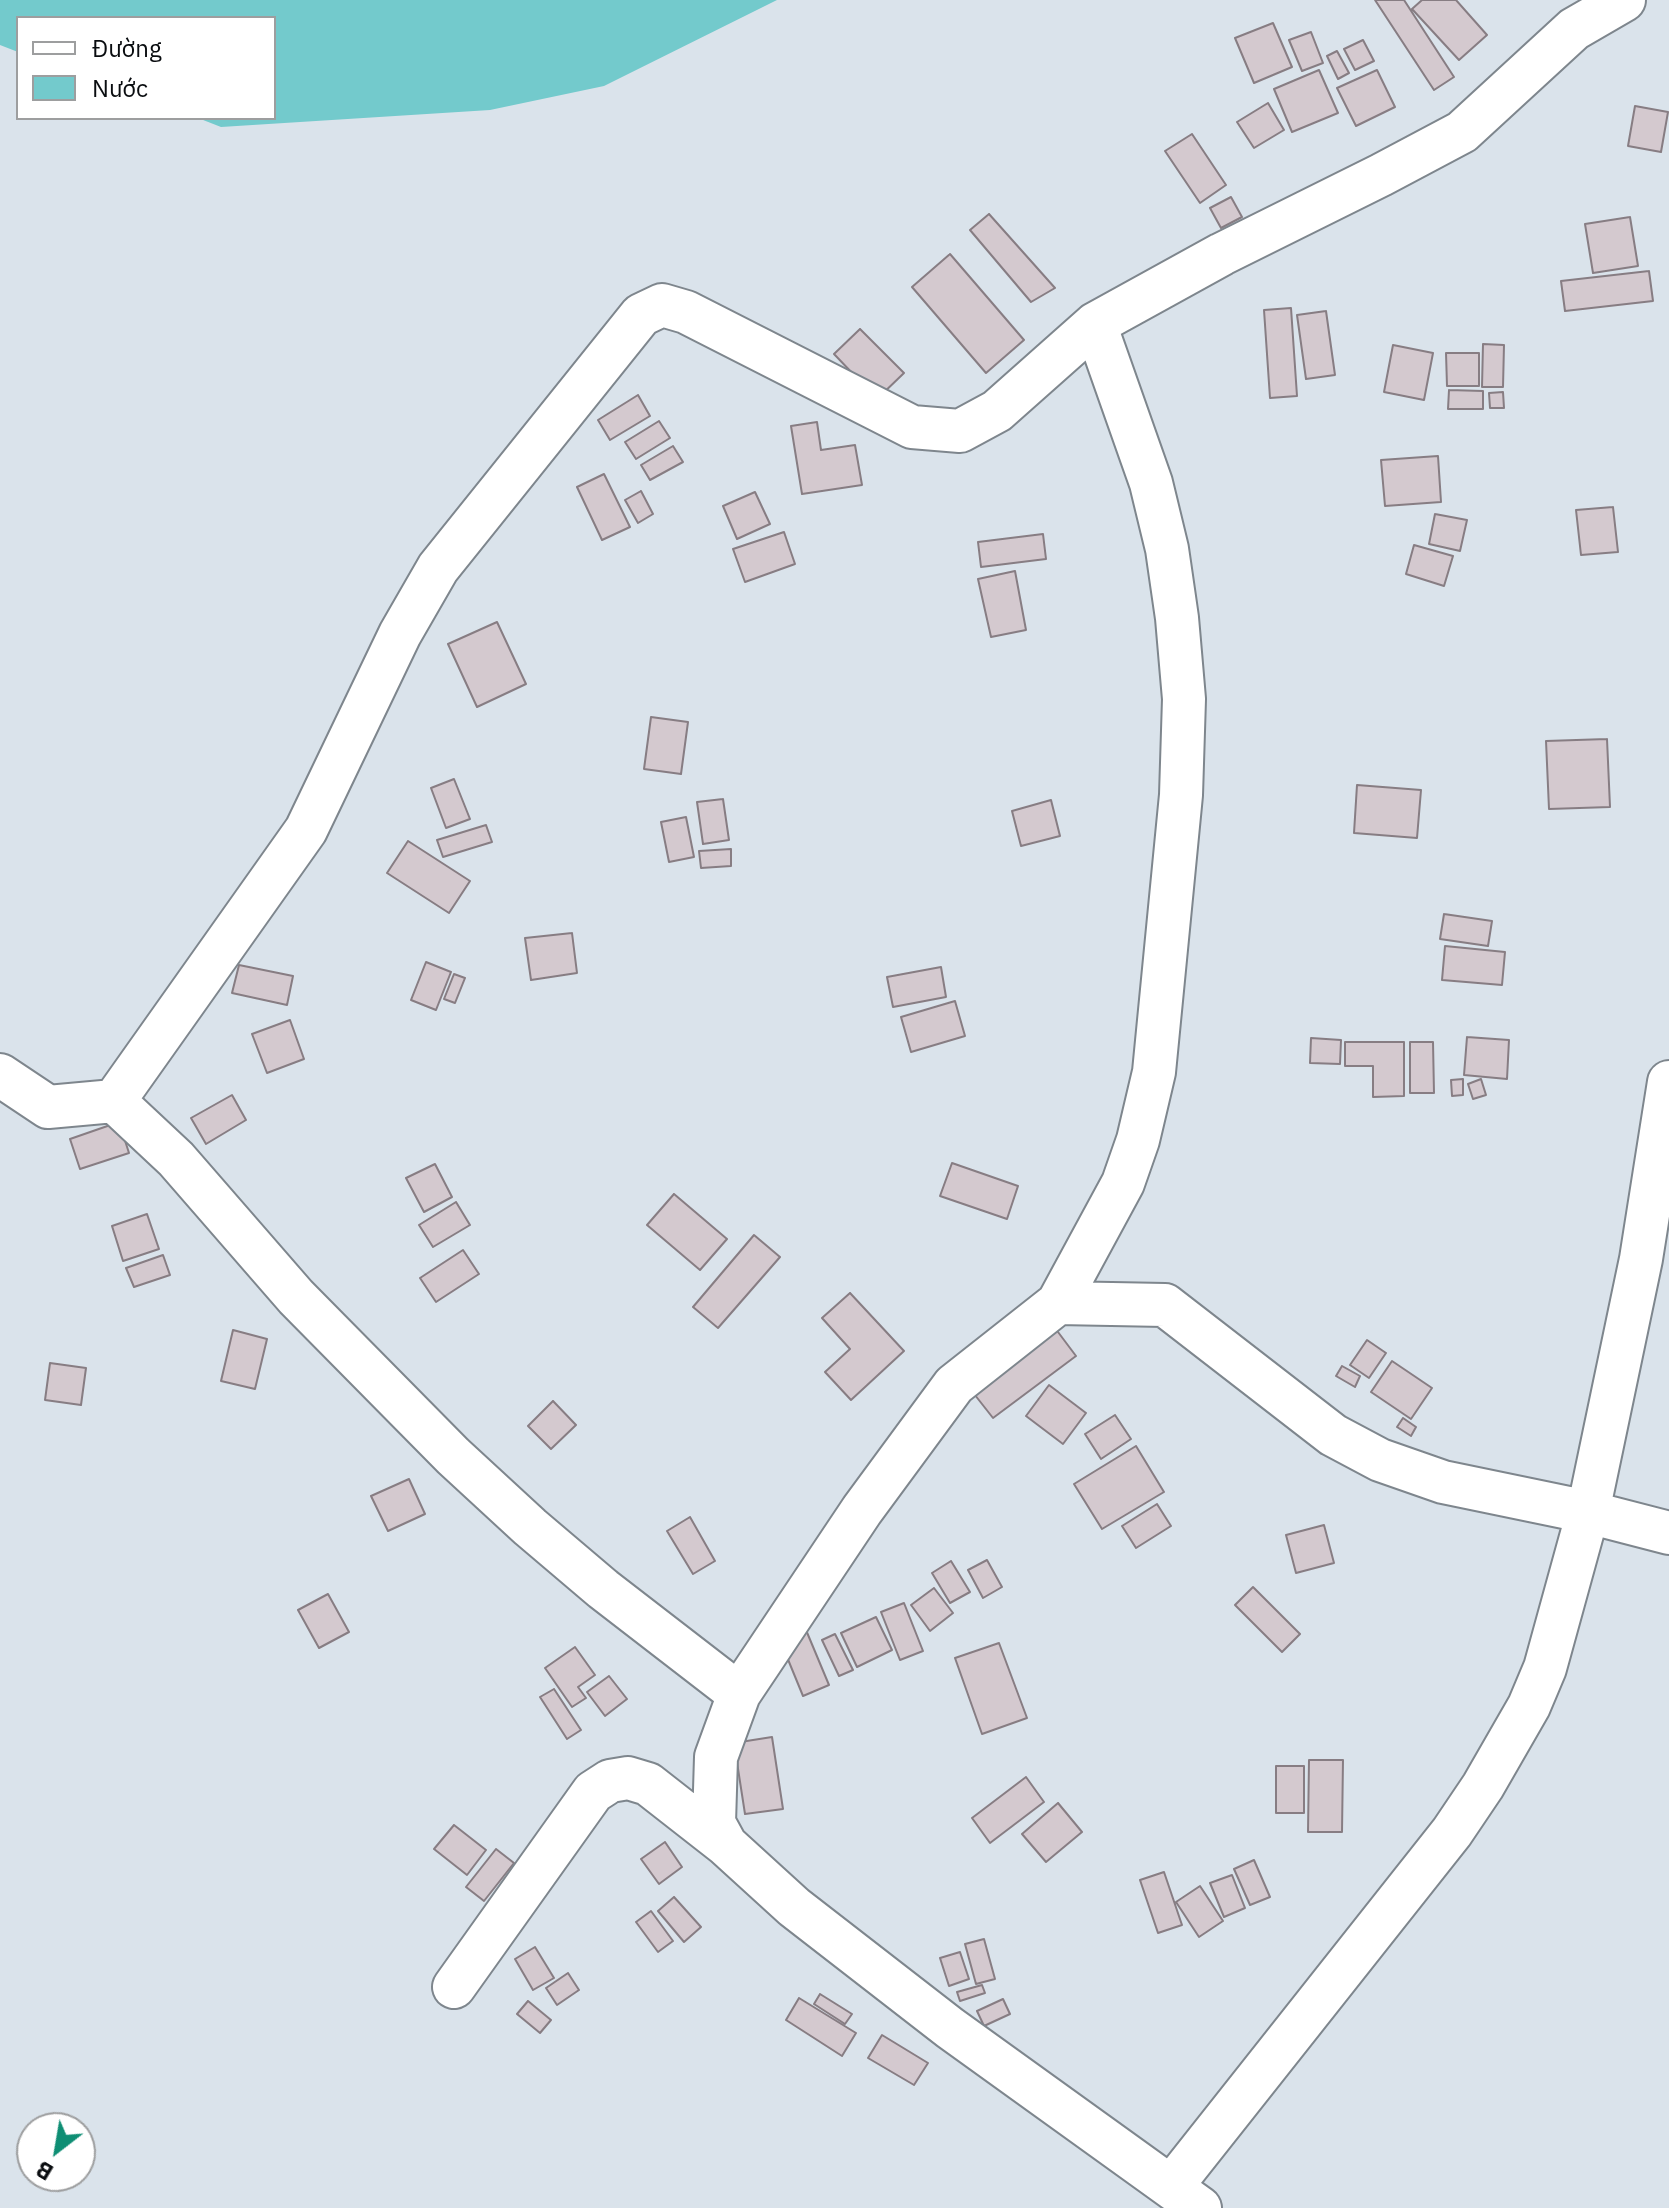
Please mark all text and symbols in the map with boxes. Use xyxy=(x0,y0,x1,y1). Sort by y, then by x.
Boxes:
legend xyxy=(16,16,276,120)
text: Đường xyxy=(92,32,162,64)
text: Nước xyxy=(92,72,148,104)
north arrow xyxy=(16,2112,96,2192)
text: B xyxy=(31,2155,58,2187)

